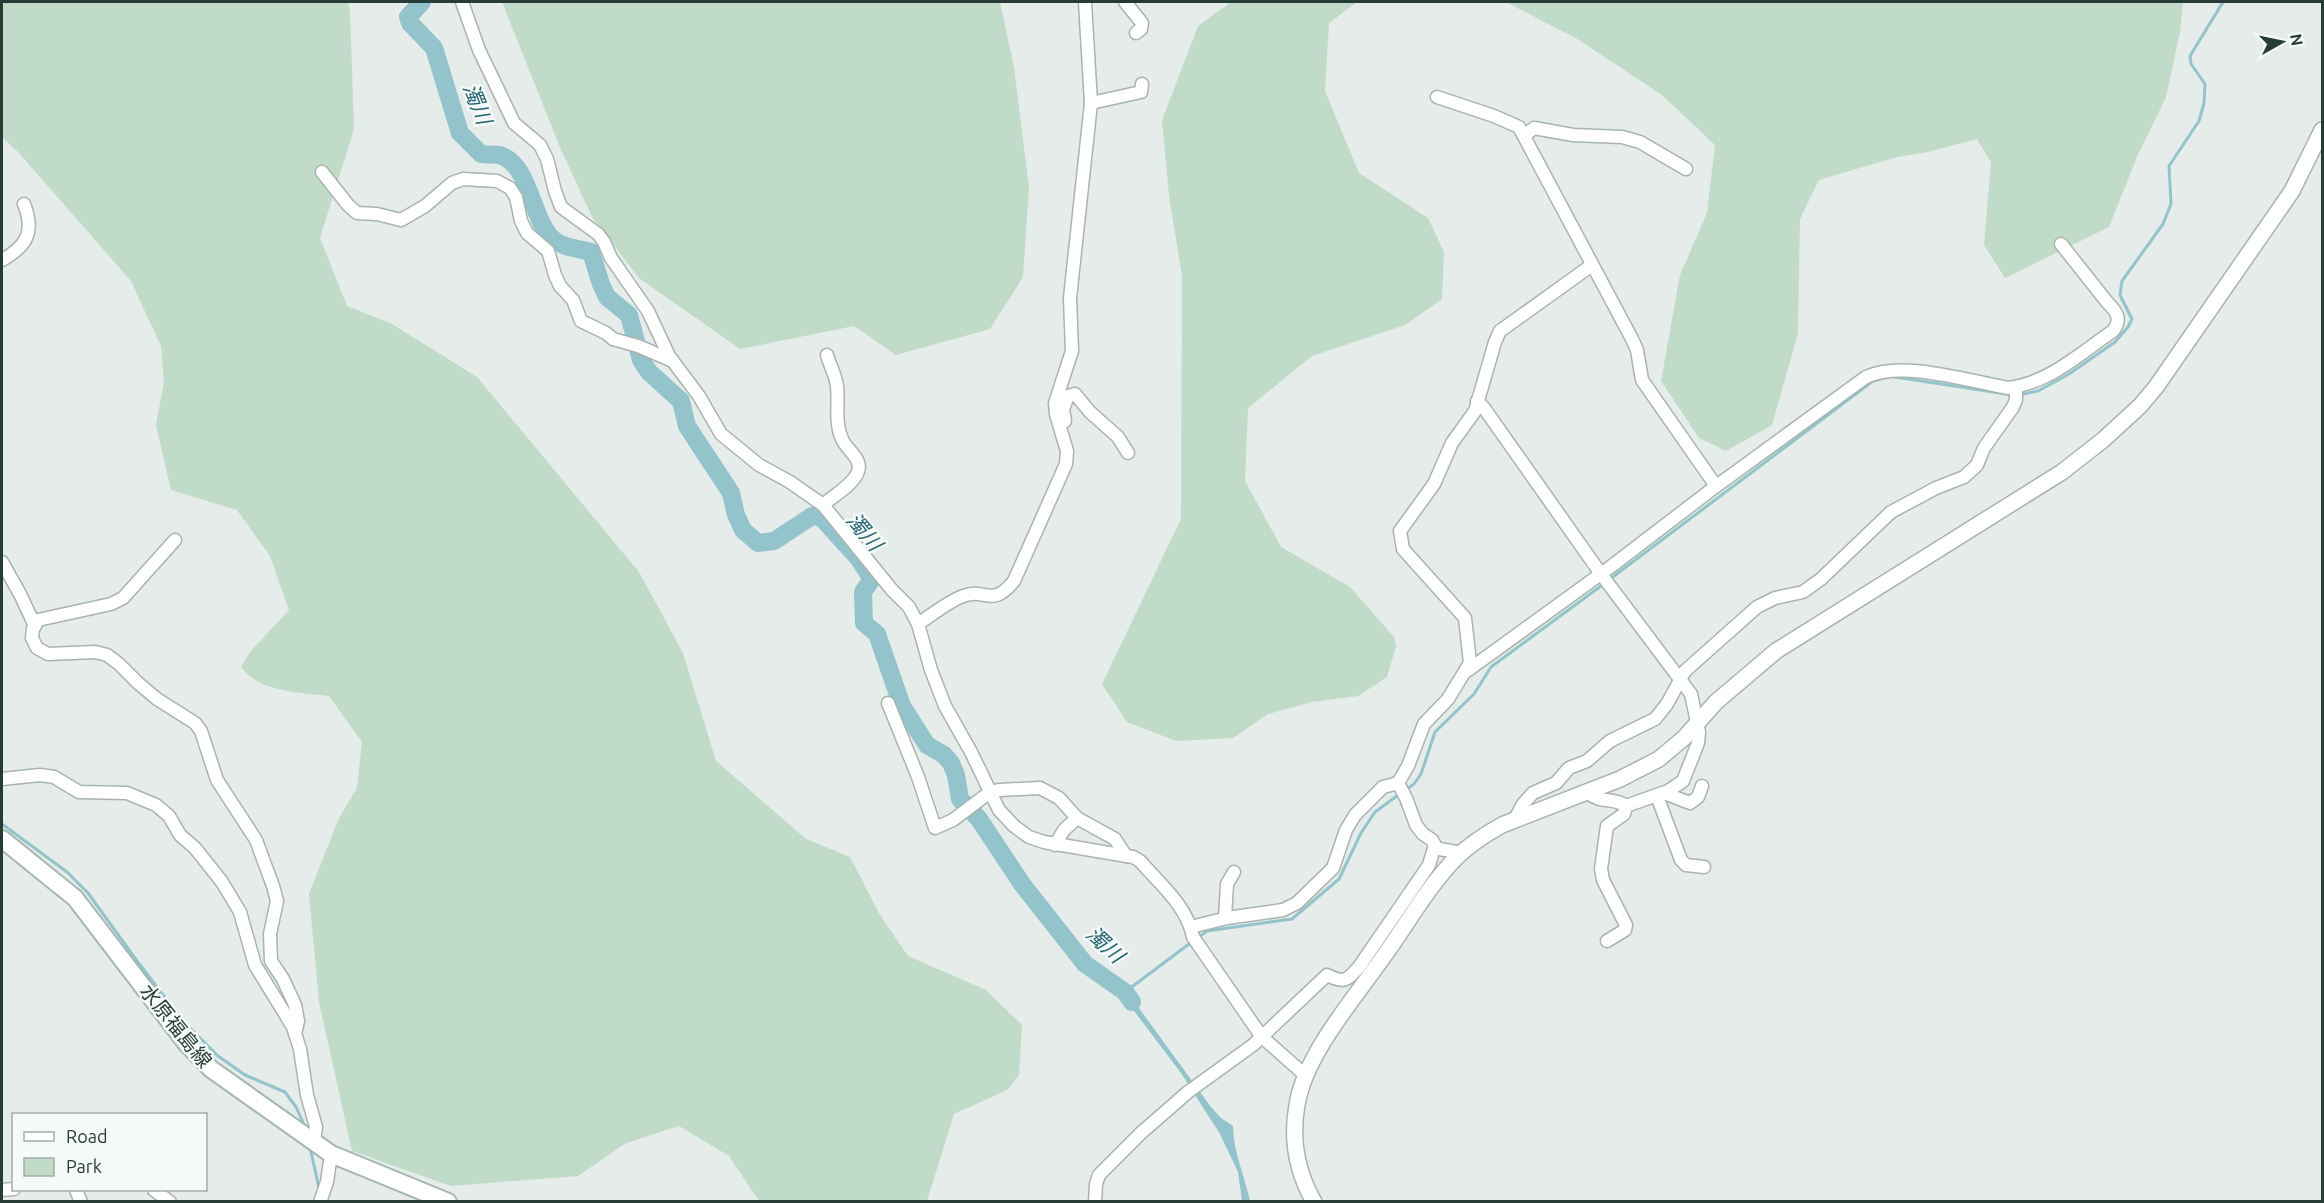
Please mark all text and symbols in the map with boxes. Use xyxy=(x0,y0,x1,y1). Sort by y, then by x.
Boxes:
north arrow xyxy=(2252,12,2312,72)
text: N xyxy=(2287,32,2307,47)
water label: 濁川 xyxy=(459,80,498,129)
water label: 濁川 xyxy=(842,508,889,557)
water label: 濁川 xyxy=(1082,921,1131,969)
street label: 水原福島線 xyxy=(136,980,217,1072)
legend xyxy=(12,1113,207,1191)
text: Road xyxy=(66,1126,108,1146)
text: Park xyxy=(66,1156,102,1176)

